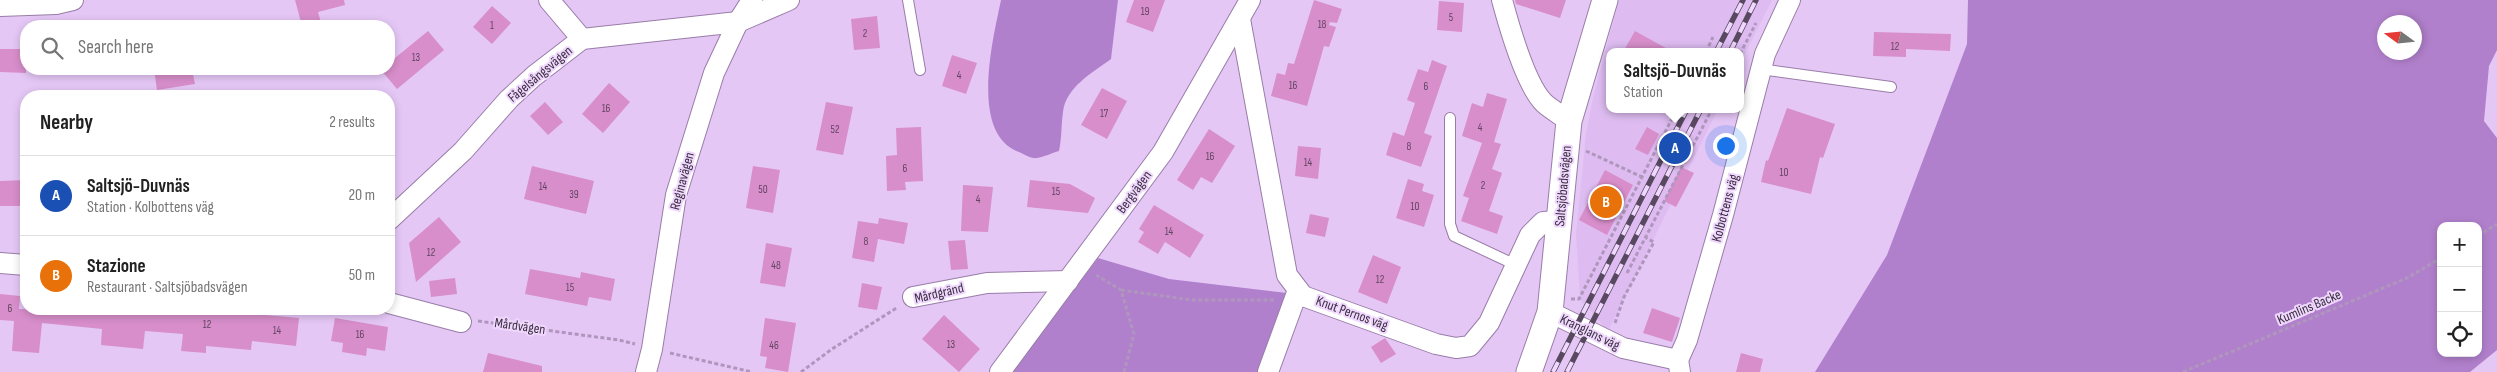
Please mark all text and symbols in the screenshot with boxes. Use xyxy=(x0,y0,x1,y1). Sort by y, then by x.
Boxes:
house number: 19 xyxy=(1141,5,1149,18)
house number: 5 xyxy=(1449,11,1453,24)
north arrow xyxy=(2377,15,2422,60)
house number: 18 xyxy=(1318,18,1327,31)
house number: 1 xyxy=(490,19,494,32)
search box xyxy=(20,20,395,75)
house number: 2 xyxy=(863,27,868,40)
icon: search xyxy=(38,34,66,62)
text: Search here xyxy=(78,36,154,59)
house number: 12 xyxy=(1891,40,1900,53)
street label: Fågelsångsvägen xyxy=(504,42,576,106)
popup xyxy=(1606,48,1744,113)
house number: 13 xyxy=(412,51,421,64)
text: Saltsjö-Duvnäs xyxy=(1624,60,1726,83)
house number: 4 xyxy=(957,69,962,82)
house number: 16 xyxy=(1289,79,1298,92)
house number: 6 xyxy=(1424,80,1429,93)
text: Station xyxy=(1624,83,1663,102)
house number: 16 xyxy=(602,102,611,115)
house number: 17 xyxy=(1100,107,1109,120)
text: Nearby xyxy=(40,110,93,135)
text: 2 results xyxy=(329,113,375,132)
house number: 4 xyxy=(1478,121,1483,134)
house number: 52 xyxy=(831,123,840,136)
pin: A xyxy=(1659,129,1691,167)
your location xyxy=(1713,133,1739,159)
house number: 8 xyxy=(1407,140,1412,153)
street label: Saltsjöbadsvägen xyxy=(1551,145,1575,227)
street label: Reginavägen xyxy=(666,150,698,212)
house number: 16 xyxy=(1206,150,1215,163)
house number: 14 xyxy=(1304,156,1313,169)
house number: 6 xyxy=(903,162,908,175)
house number: 10 xyxy=(1780,166,1788,179)
street label: Bergvägen xyxy=(1113,167,1155,217)
street label: Kolbottens väg xyxy=(1708,172,1742,244)
text: Saltsjö-Duvnäs xyxy=(87,175,190,198)
house number: 2 xyxy=(1481,179,1486,192)
house number: 14 xyxy=(539,180,548,193)
house number: 50 xyxy=(758,183,768,196)
pin: B xyxy=(1590,183,1622,221)
house number: 15 xyxy=(1052,185,1060,198)
text: A xyxy=(52,186,60,205)
text: 20 m xyxy=(348,186,375,205)
house number: 39 xyxy=(569,188,579,201)
house number: 4 xyxy=(976,193,981,206)
text: Station · Kolbottens väg xyxy=(87,198,214,217)
house number: 10 xyxy=(1411,200,1419,213)
map controls xyxy=(2437,222,2482,357)
button: + xyxy=(2437,222,2482,267)
house number: 14 xyxy=(1165,225,1174,238)
house number: 8 xyxy=(864,235,869,248)
house number: 12 xyxy=(427,246,436,259)
text: Stazione xyxy=(87,255,146,278)
house number: 48 xyxy=(771,259,781,272)
text: B xyxy=(52,266,60,285)
text: 50 m xyxy=(349,266,375,285)
button: − xyxy=(2437,267,2482,312)
house number: 12 xyxy=(1376,273,1385,286)
text: Restaurant · Saltsjöbadsvägen xyxy=(87,278,248,297)
street label: Mårdgränd xyxy=(913,279,965,307)
house number: 15 xyxy=(566,281,574,294)
street label: Kumlins Backe xyxy=(2274,286,2344,328)
street label: Knut Pernos väg xyxy=(1314,292,1391,334)
house number: 6 xyxy=(8,302,13,315)
street label: Kranglans väg xyxy=(1557,310,1623,354)
button: locate xyxy=(2437,312,2482,357)
street label: Mårdvägen xyxy=(494,314,546,338)
house number: 12 xyxy=(203,318,212,331)
house number: 14 xyxy=(273,324,282,337)
house number: 16 xyxy=(356,328,365,341)
house number: 13 xyxy=(947,338,956,351)
house number: 46 xyxy=(769,339,779,352)

